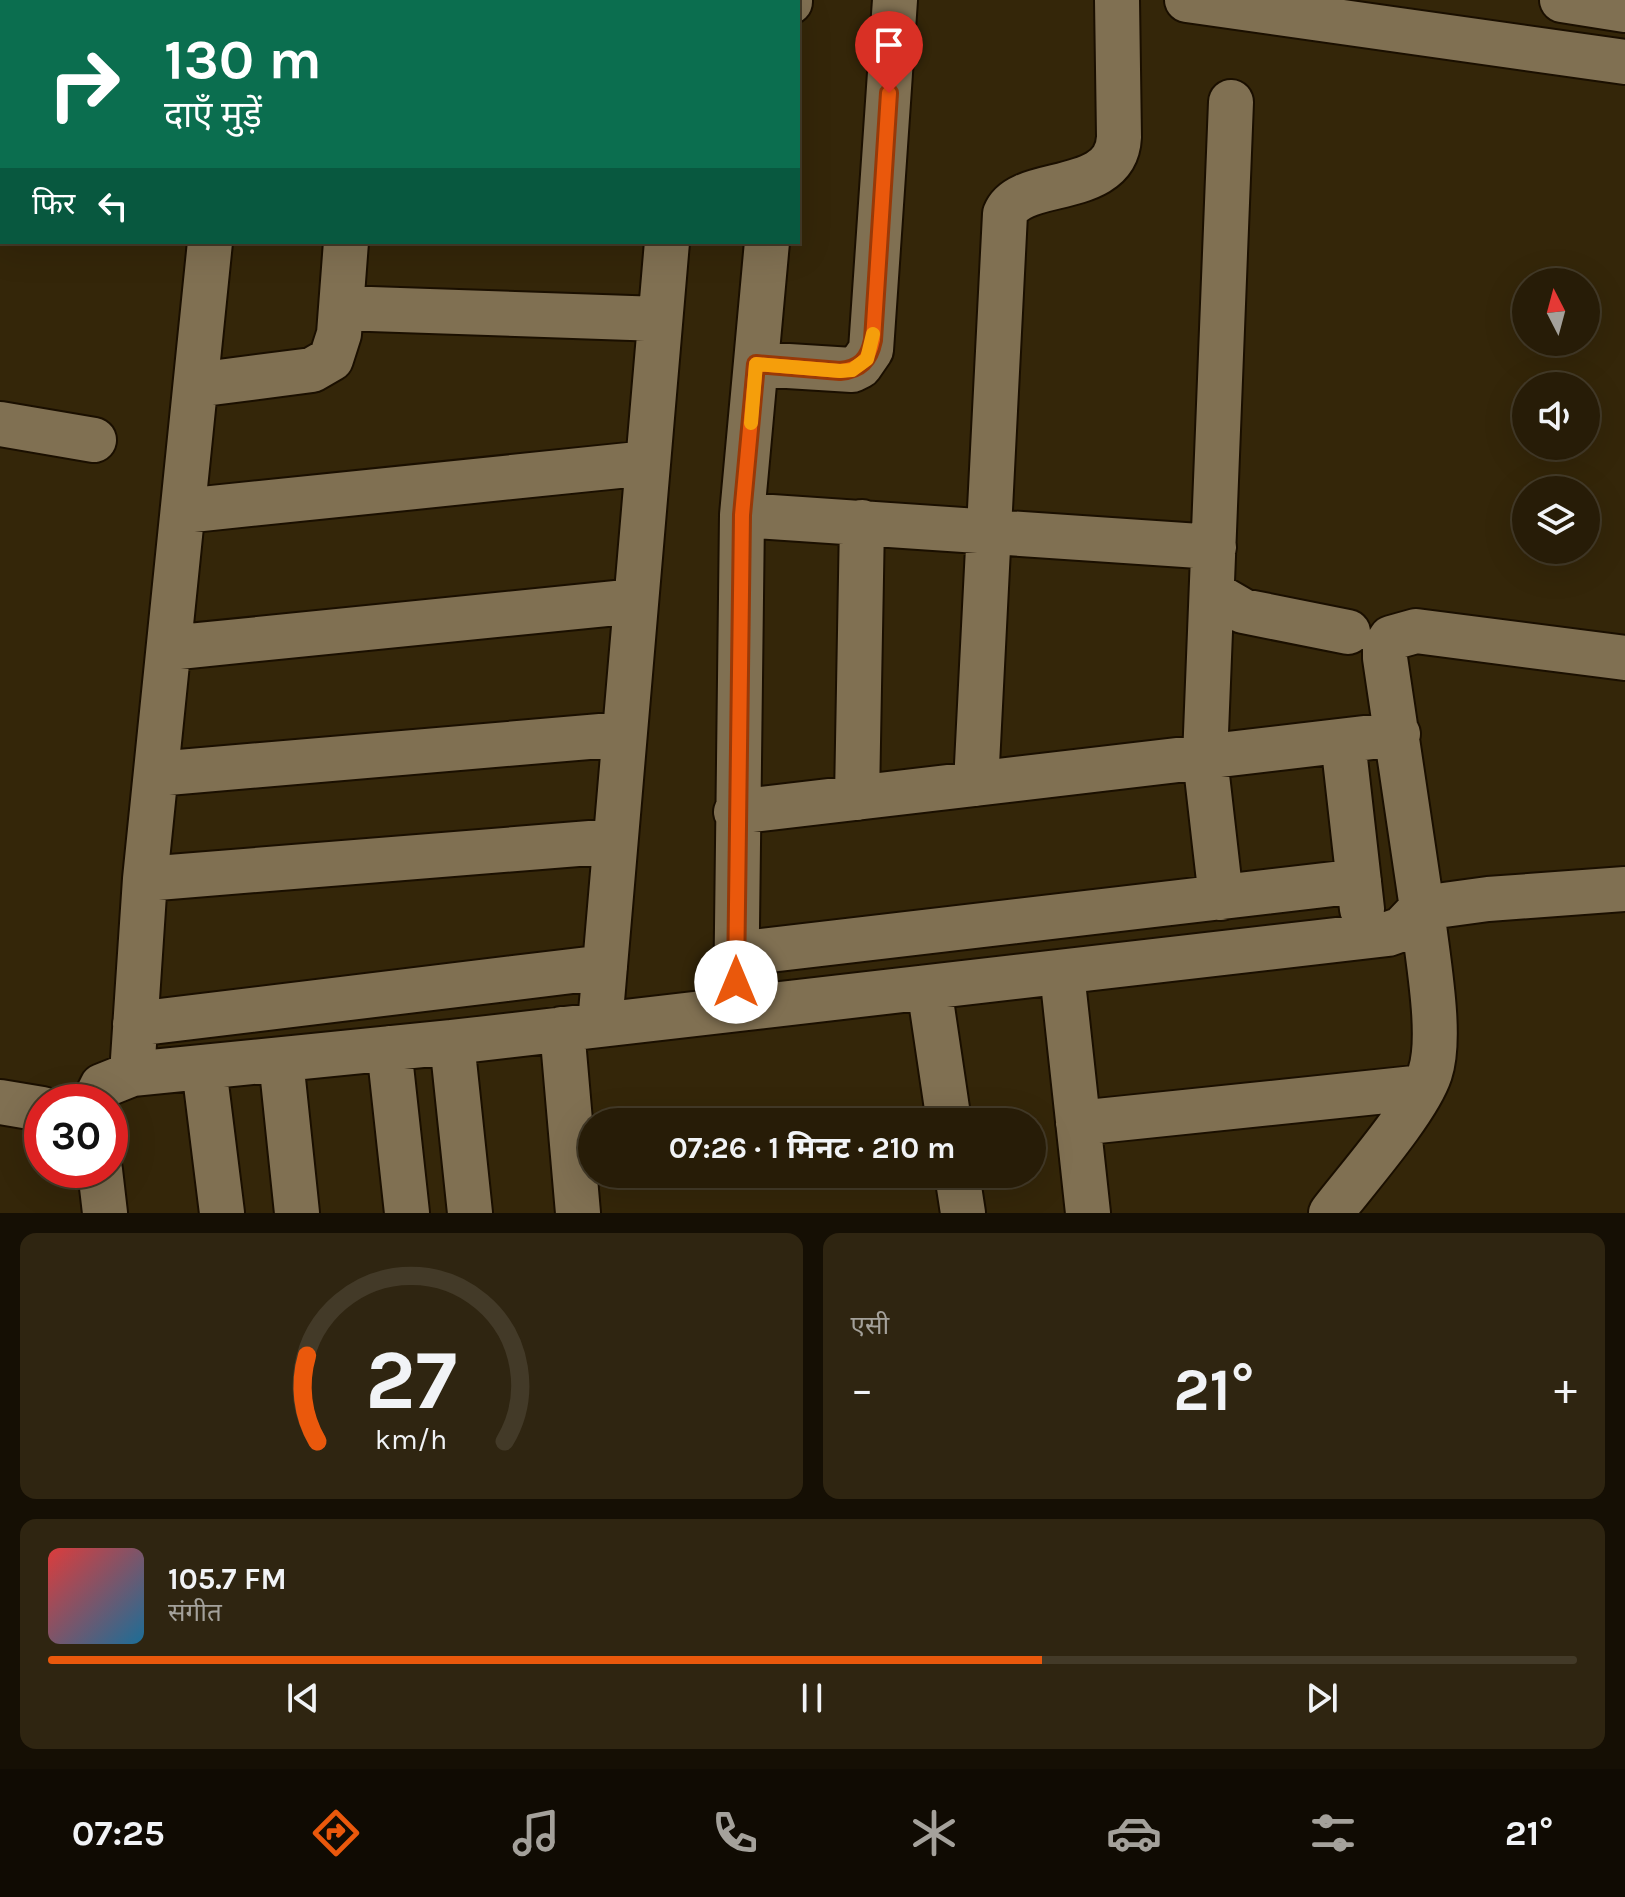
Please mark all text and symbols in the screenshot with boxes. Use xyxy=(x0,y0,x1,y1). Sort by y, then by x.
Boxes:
pin xyxy=(855,11,923,93)
icon: arrive xyxy=(867,23,911,67)
text: 130 m xyxy=(164,27,322,92)
icon: right xyxy=(32,32,136,136)
text: दाएँ मुड़ें xyxy=(164,94,262,136)
icon: left xyxy=(91,184,135,228)
text: फिर xyxy=(32,186,75,222)
north arrow xyxy=(1512,268,1600,356)
map controls xyxy=(1512,268,1600,564)
button: sound xyxy=(1512,372,1600,460)
button: layers xyxy=(1512,476,1600,564)
position arrow xyxy=(694,940,778,1024)
speed limit sign: 30 xyxy=(24,1084,128,1188)
text: 07:26 · 1 मिनट · 210 m xyxy=(669,1130,955,1166)
text: एसी xyxy=(851,1310,889,1341)
text: 27 xyxy=(365,1332,457,1429)
text: 21° xyxy=(1173,1355,1254,1425)
text: − xyxy=(851,1364,874,1415)
text: + xyxy=(1554,1364,1577,1415)
text: km/h xyxy=(375,1423,447,1456)
text: 105.7 FM xyxy=(168,1561,287,1597)
text: संगीत xyxy=(168,1597,222,1628)
icon: previous xyxy=(281,1676,325,1720)
icon: pause xyxy=(790,1676,834,1720)
icon: next xyxy=(1300,1676,1344,1720)
icon: directions xyxy=(308,1805,364,1861)
icon: music xyxy=(508,1805,564,1861)
icon: phone xyxy=(707,1805,763,1861)
icon: climate xyxy=(906,1805,962,1861)
icon: car xyxy=(1106,1805,1162,1861)
icon: filters xyxy=(1305,1805,1361,1861)
text: 07:25 xyxy=(72,1812,165,1854)
text: 21° xyxy=(1505,1812,1553,1854)

